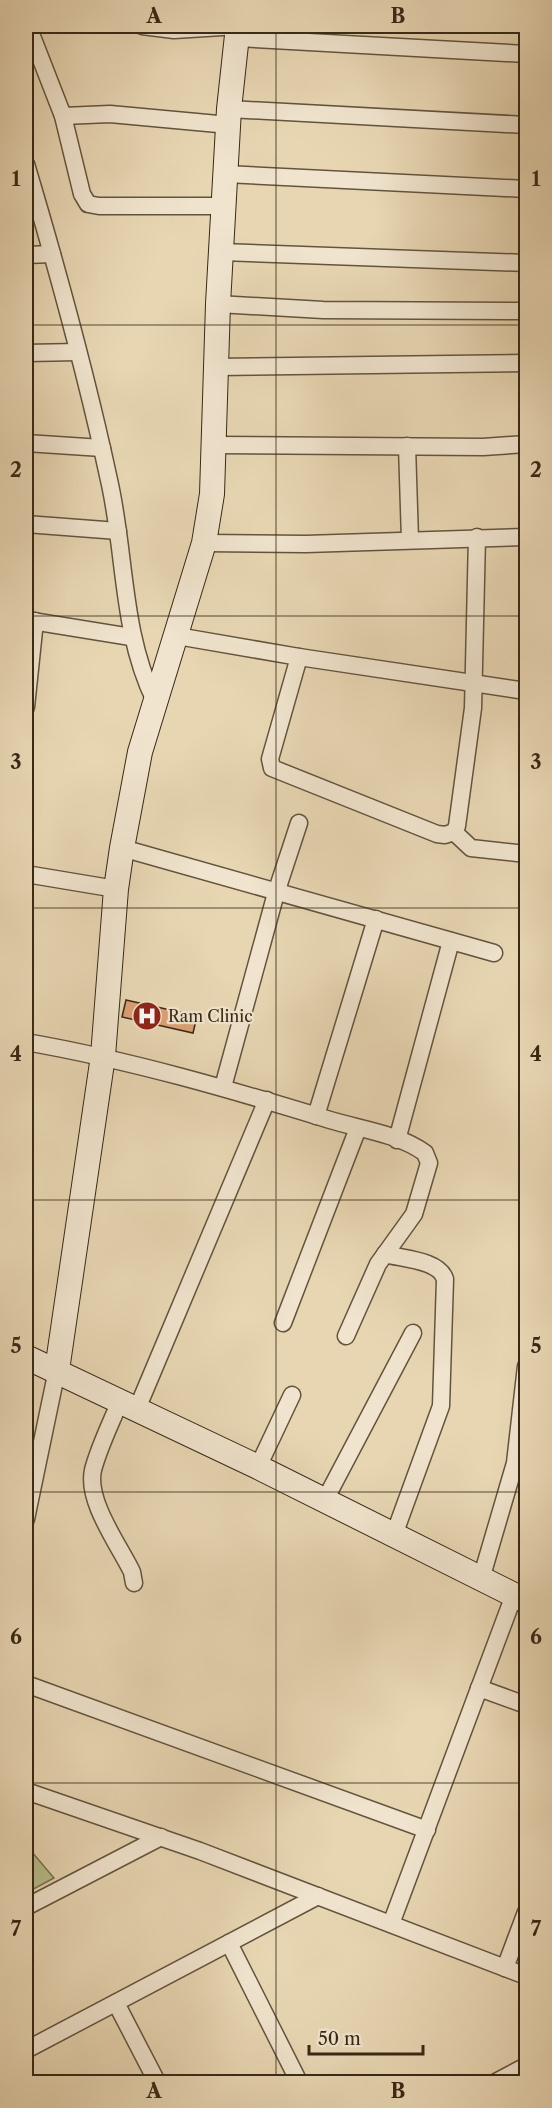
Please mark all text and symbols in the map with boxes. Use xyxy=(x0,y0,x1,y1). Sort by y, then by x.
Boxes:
text: A xyxy=(145,4,162,28)
text: B xyxy=(391,4,406,28)
text: 1 xyxy=(12,167,21,191)
text: 1 xyxy=(532,167,541,191)
text: 2 xyxy=(10,458,22,482)
text: 2 xyxy=(530,458,542,482)
text: 3 xyxy=(10,750,22,774)
text: 3 xyxy=(530,750,542,774)
hospital icon: Ram Clinic xyxy=(131,1000,163,1032)
place label: Ram Clinic xyxy=(168,1006,253,1026)
text: 4 xyxy=(10,1042,22,1066)
text: 4 xyxy=(530,1042,542,1066)
text: 5 xyxy=(10,1334,22,1358)
text: 5 xyxy=(530,1334,542,1358)
text: 6 xyxy=(10,1625,22,1649)
text: 6 xyxy=(530,1625,542,1649)
text: 7 xyxy=(11,1917,22,1941)
text: 7 xyxy=(531,1917,542,1941)
scale bar xyxy=(309,2018,423,2056)
text: 50 m xyxy=(318,2028,361,2050)
text: A xyxy=(145,2079,162,2103)
text: B xyxy=(391,2079,406,2103)

